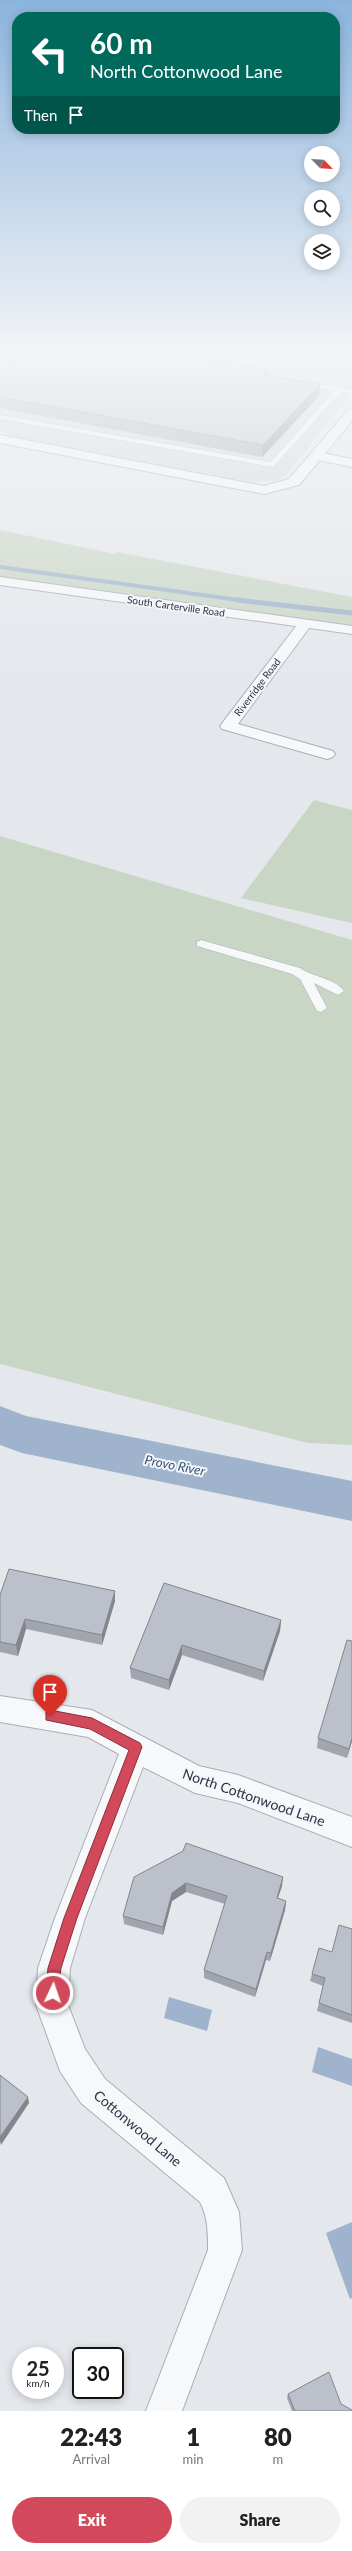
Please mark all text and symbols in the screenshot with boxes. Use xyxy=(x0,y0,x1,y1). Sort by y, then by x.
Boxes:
text: 60 m xyxy=(90,26,153,60)
icon: left xyxy=(24,28,76,80)
text: North Cottonwood Lane xyxy=(90,60,283,82)
icon: arrive xyxy=(65,104,87,126)
text: Then xyxy=(24,106,57,124)
north arrow xyxy=(304,146,340,182)
map controls xyxy=(304,146,340,270)
button: search xyxy=(304,190,340,226)
button: layers xyxy=(304,234,340,270)
street label: South Carterville Road xyxy=(126,593,226,619)
street label: Riverridge Road xyxy=(231,656,283,718)
water label: Provo River xyxy=(144,1451,207,1479)
pin xyxy=(33,1675,67,1716)
icon: arrive xyxy=(39,1681,61,1703)
street label: North Cottonwood Lane xyxy=(180,1765,328,1829)
position arrow xyxy=(32,1972,74,2014)
street label: Cottonwood Lane xyxy=(90,2086,186,2170)
speed limit sign: 30 xyxy=(72,2347,124,2399)
text: 25 xyxy=(26,2356,50,2380)
text: km/h xyxy=(26,2377,50,2389)
text: 22:43 xyxy=(60,2422,122,2451)
text: 1 xyxy=(186,2422,200,2451)
text: 80 xyxy=(264,2422,292,2451)
text: Arrival xyxy=(73,2451,110,2467)
text: min xyxy=(183,2451,204,2467)
text: m xyxy=(272,2451,283,2467)
button: Exit xyxy=(12,2497,172,2543)
button: Share xyxy=(180,2497,340,2543)

